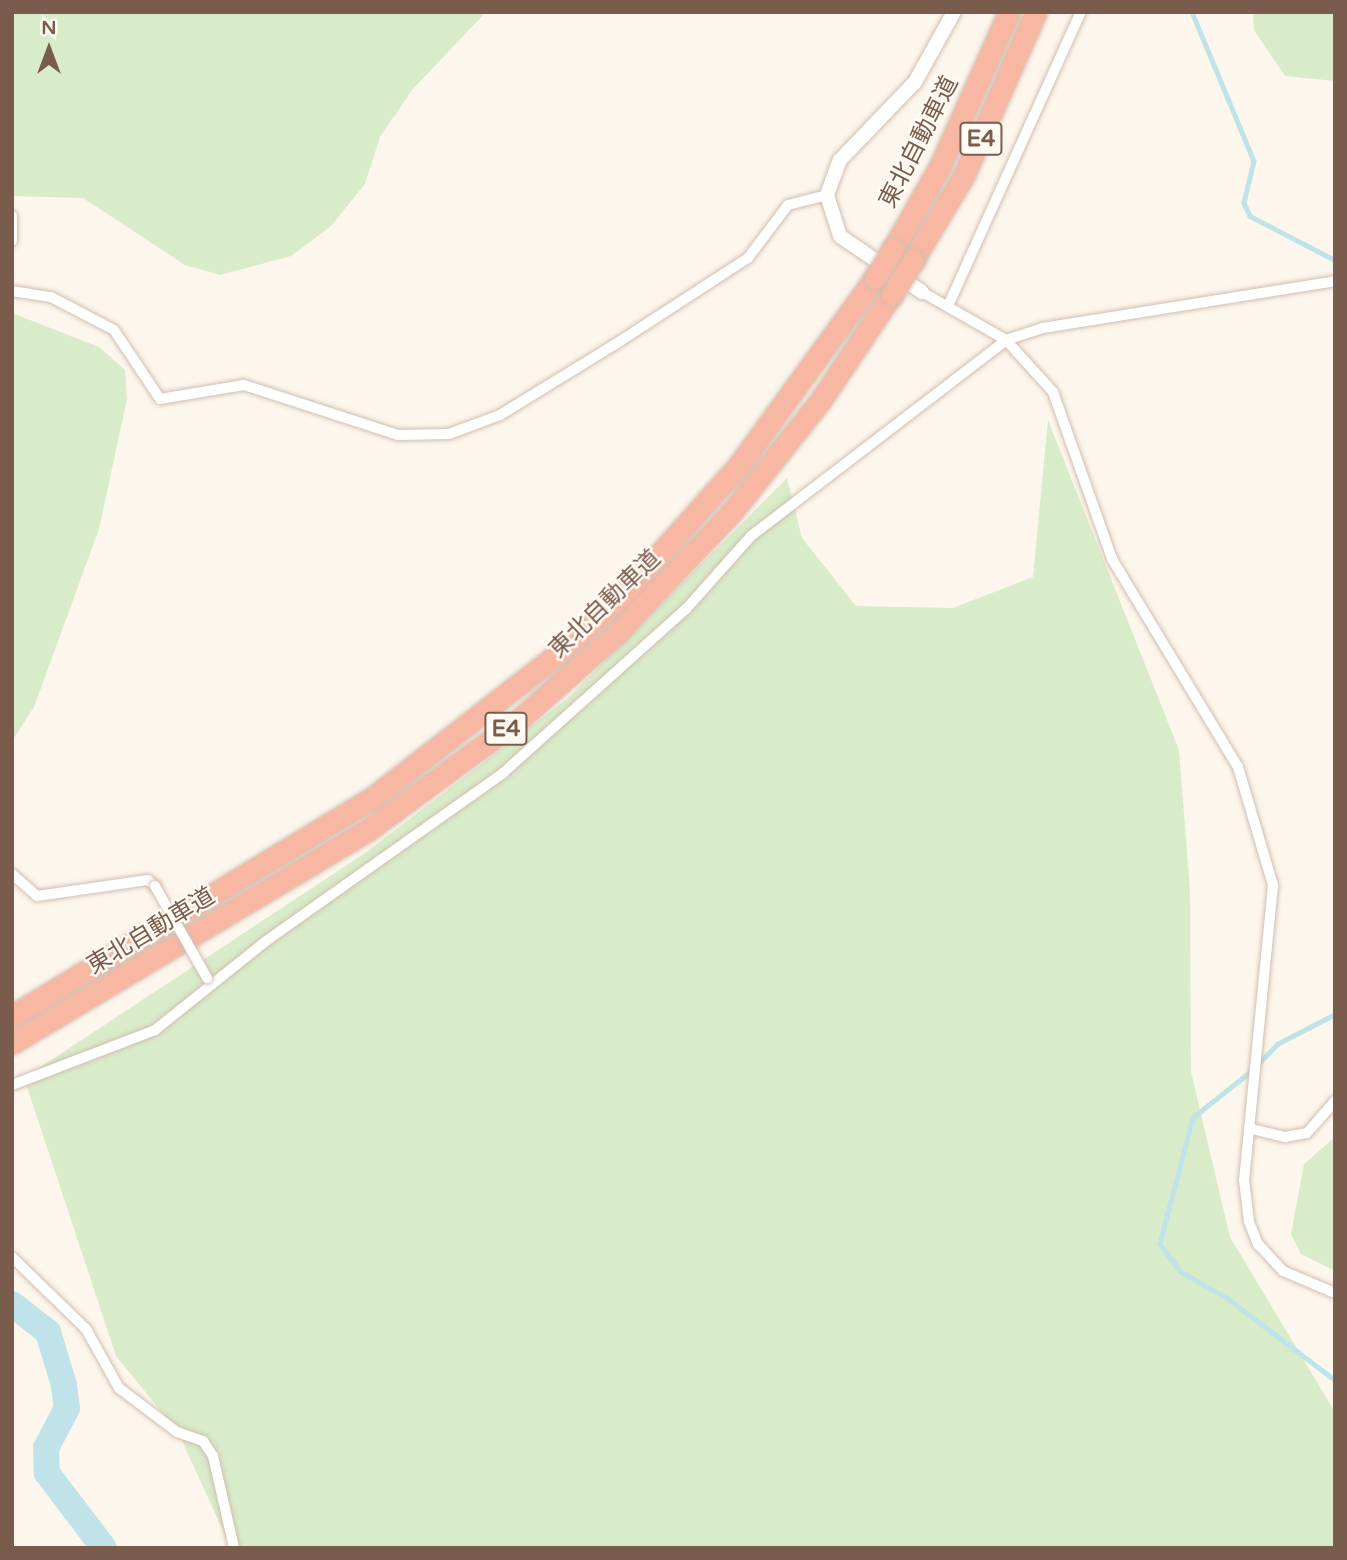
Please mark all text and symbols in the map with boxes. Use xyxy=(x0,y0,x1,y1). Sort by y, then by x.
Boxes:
north arrow xyxy=(14,14,84,84)
text: N xyxy=(41,17,57,39)
street label: 東北自動車道 xyxy=(873,71,965,213)
road number: E4 xyxy=(958,120,1004,158)
street label: 東北自動車道 xyxy=(543,544,667,664)
road number: E4 xyxy=(483,709,529,748)
street label: 東北自動車道 xyxy=(82,882,220,980)

